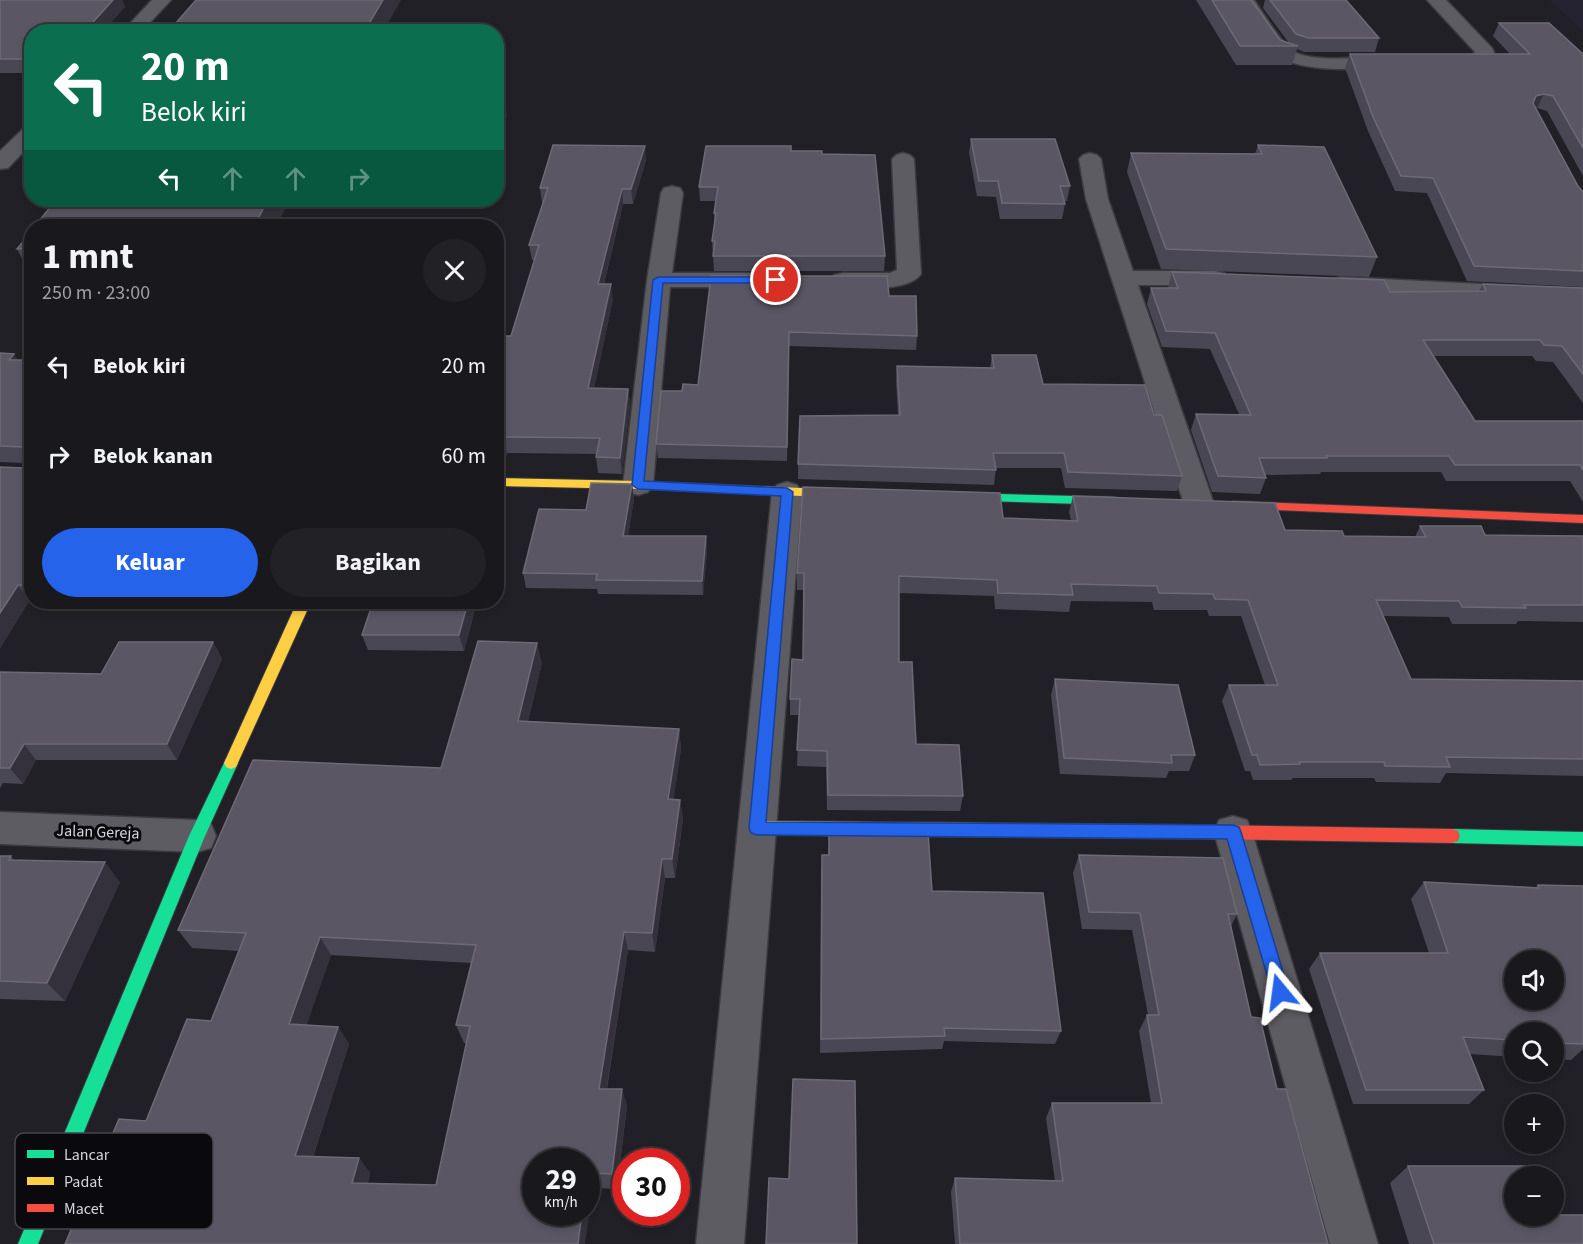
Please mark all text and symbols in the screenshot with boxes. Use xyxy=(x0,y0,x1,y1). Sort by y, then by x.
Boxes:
text: 20 m xyxy=(141,37,230,97)
icon: left xyxy=(42,48,120,126)
text: Belok kiri xyxy=(141,93,247,132)
icon: left xyxy=(153,162,186,195)
icon: ahead xyxy=(216,162,249,195)
icon: ahead xyxy=(279,162,312,195)
icon: right xyxy=(342,162,375,195)
text: 1 mnt xyxy=(42,231,133,282)
button: close xyxy=(423,239,486,302)
pin xyxy=(750,254,801,305)
icon: arrive xyxy=(759,263,792,296)
text: 250 m · 23:00 xyxy=(42,279,150,307)
icon: left xyxy=(42,350,75,383)
text: Belok kiri xyxy=(93,350,186,382)
text: 20 m xyxy=(441,350,486,382)
icon: right xyxy=(42,440,75,473)
text: Belok kanan xyxy=(93,440,213,472)
text: 60 m xyxy=(441,440,486,472)
button: Keluar xyxy=(42,528,258,597)
button: Bagikan xyxy=(270,528,486,597)
street label: Jalan Gereja xyxy=(56,820,140,844)
map controls xyxy=(1504,950,1564,1226)
button: sound xyxy=(1504,950,1564,1010)
position arrow xyxy=(1248,960,1312,1024)
button: search xyxy=(1504,1022,1564,1082)
button: + xyxy=(1504,1094,1564,1154)
legend xyxy=(15,1133,213,1229)
text: Lancar xyxy=(64,1144,110,1166)
speed limit sign: 30 xyxy=(612,1148,690,1226)
text: 29 xyxy=(545,1158,577,1201)
button: − xyxy=(1504,1166,1564,1226)
text: Padat xyxy=(64,1171,103,1193)
text: km/h xyxy=(544,1192,578,1213)
text: Macet xyxy=(64,1198,104,1220)

